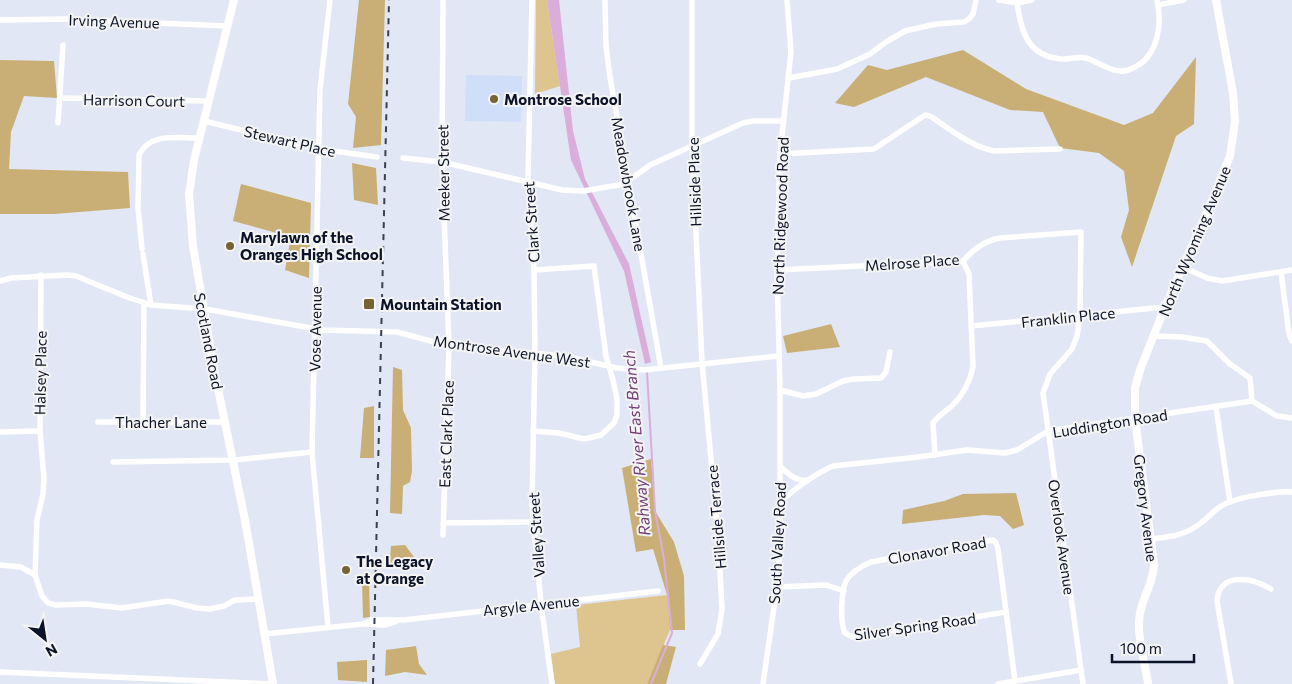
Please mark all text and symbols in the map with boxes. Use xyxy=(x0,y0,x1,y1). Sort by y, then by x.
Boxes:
street label: Irving Avenue xyxy=(68,10,160,32)
street label: Harrison Court xyxy=(83,90,185,110)
place label: Montrose School xyxy=(504,90,622,108)
marker: Montrose School xyxy=(488,93,500,105)
street label: Meadowbrook Lane xyxy=(608,116,650,253)
street label: Stewart Place xyxy=(242,122,338,160)
street label: Meeker Street xyxy=(433,124,453,222)
street label: Hillside Place xyxy=(683,137,705,227)
street label: North Ridgewood Road xyxy=(768,137,792,295)
street label: North Wyoming Avenue xyxy=(1154,163,1234,319)
street label: Clark Street xyxy=(519,181,543,263)
place label: Marylawn of the Oranges High School xyxy=(240,228,383,263)
marker: Marylawn of the Oranges High School xyxy=(224,240,236,252)
street label: Melrose Place xyxy=(864,250,960,274)
street label: Vose Avenue xyxy=(305,286,325,372)
street label: Scotland Road xyxy=(191,291,227,391)
place label: Mountain Station xyxy=(380,295,502,313)
marker: Mountain Station xyxy=(362,297,376,311)
street label: Franklin Place xyxy=(1020,303,1116,331)
street label: Halsey Place xyxy=(30,331,50,415)
street label: Montrose Avenue West xyxy=(432,331,592,371)
water label: Rahway River East Branch xyxy=(618,349,654,537)
street label: East Clark Place xyxy=(435,380,457,488)
street label: Luddington Road xyxy=(1051,405,1169,441)
street label: Thacher Lane xyxy=(115,413,207,431)
street label: Gregory Avenue xyxy=(1130,453,1162,563)
street label: Hillside Terrace xyxy=(702,464,730,570)
street label: Overlook Avenue xyxy=(1045,478,1079,596)
street label: South Valley Road xyxy=(765,482,789,604)
street label: Valley Street xyxy=(524,492,548,578)
street label: Clonavor Road xyxy=(886,532,988,568)
place label: The Legacy at Orange xyxy=(356,552,434,587)
marker: The Legacy at Orange xyxy=(340,564,352,576)
street label: Argyle Avenue xyxy=(482,591,580,619)
street label: Silver Spring Road xyxy=(853,609,977,643)
north arrow xyxy=(20,614,70,664)
scale bar xyxy=(1112,632,1194,664)
text: 100 m xyxy=(1120,639,1162,657)
text: N xyxy=(43,641,61,661)

